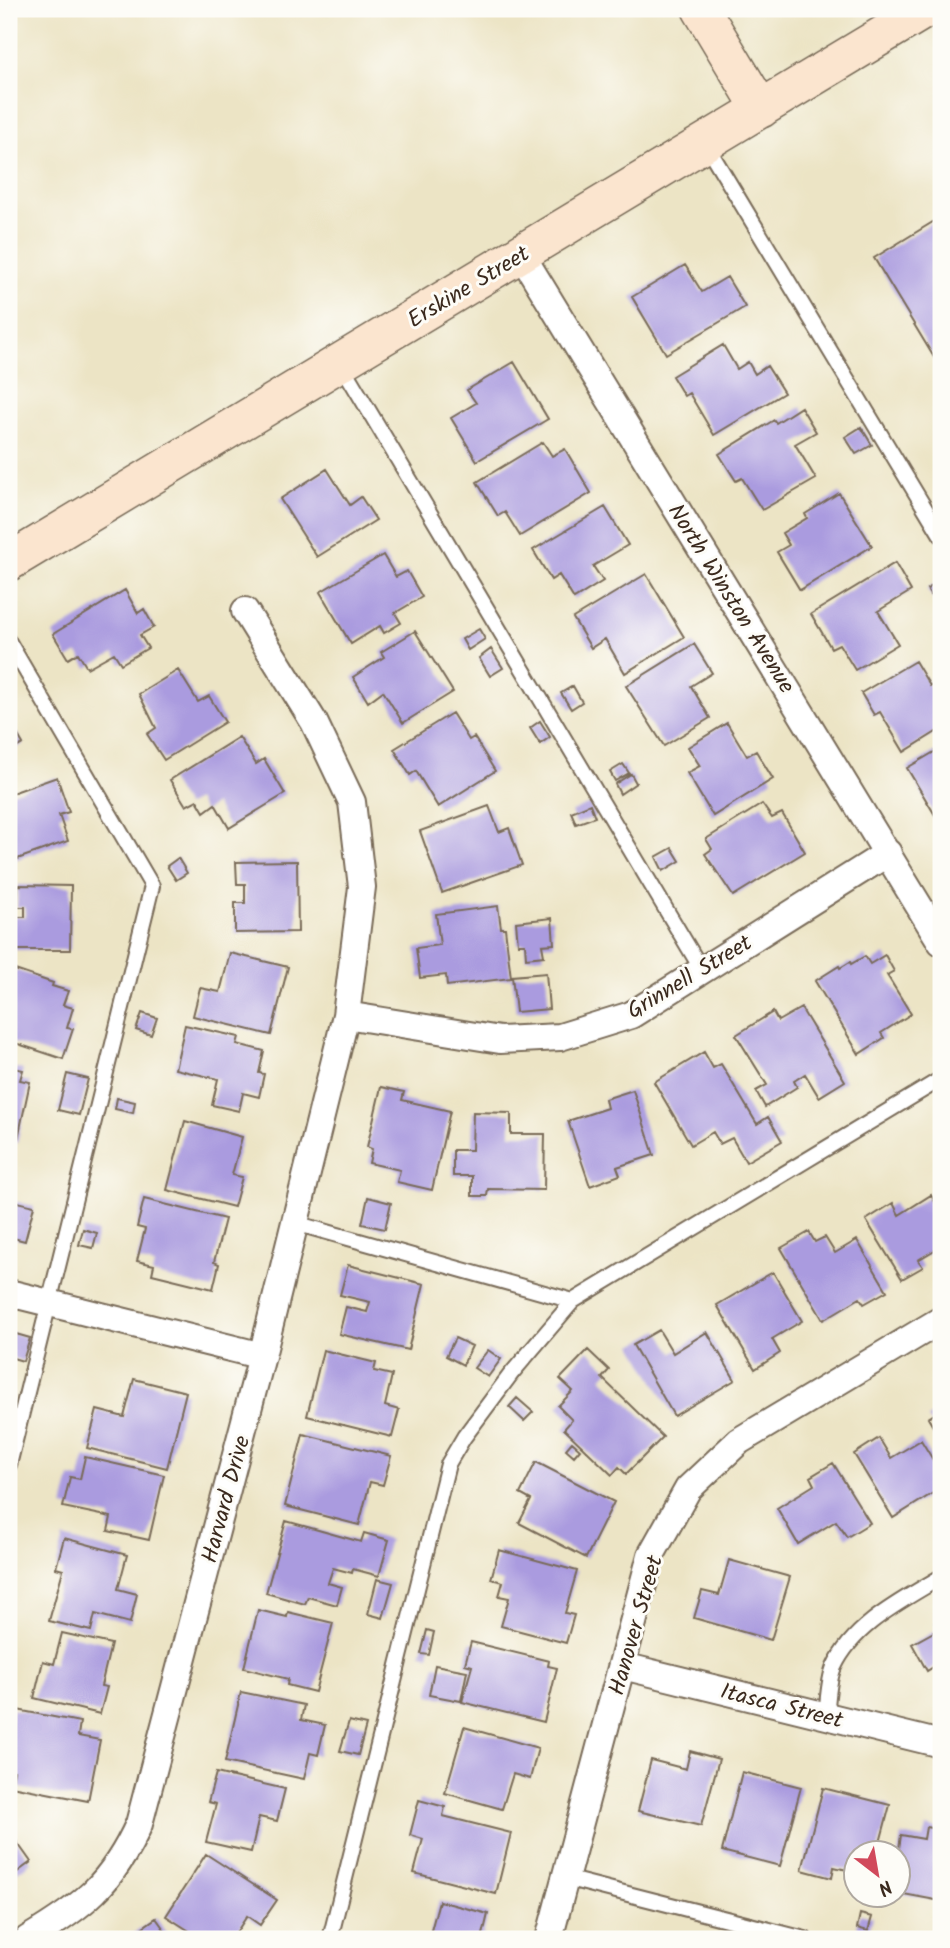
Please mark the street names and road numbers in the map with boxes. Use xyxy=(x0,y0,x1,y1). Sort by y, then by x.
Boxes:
street label: Erskine Street xyxy=(401,236,538,338)
street label: North Winston Avenue xyxy=(657,497,803,701)
street label: Grinnell Street xyxy=(620,925,761,1029)
street label: Harvard Drive xyxy=(193,1432,261,1567)
street label: Hanover Street xyxy=(600,1550,674,1700)
street label: Itasca Street xyxy=(716,1674,848,1740)

